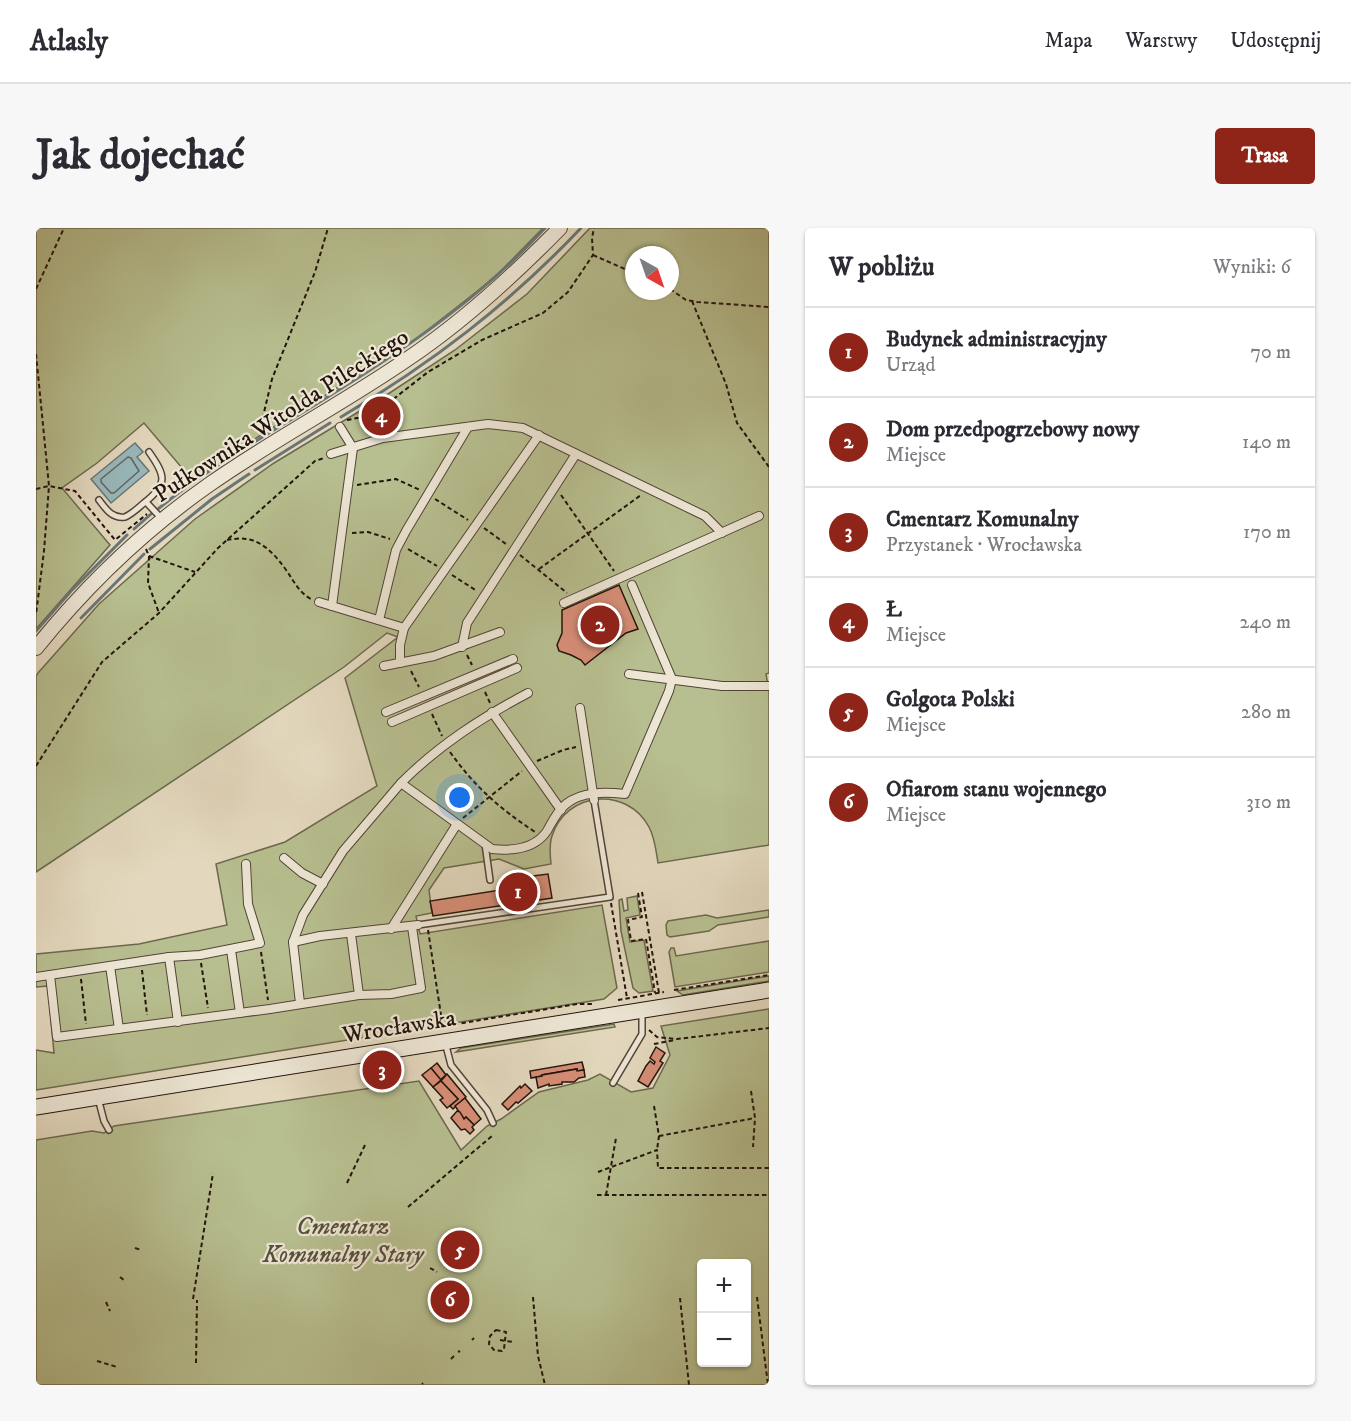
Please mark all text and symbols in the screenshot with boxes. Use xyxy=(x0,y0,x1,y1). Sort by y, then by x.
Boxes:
text: Atlasly xyxy=(30,24,108,59)
text: Mapa xyxy=(1045,28,1092,54)
text: Warstwy xyxy=(1125,28,1197,54)
text: Udostępnij xyxy=(1230,28,1321,54)
button: Trasa xyxy=(1215,128,1315,184)
text: Jak dojechać xyxy=(36,130,244,182)
north arrow xyxy=(625,246,679,300)
text: W pobliżu xyxy=(829,251,934,284)
text: Wyniki: 6 xyxy=(1213,255,1291,280)
street label: Pułkownika Witolda Pileckiego xyxy=(148,322,415,510)
text: Budynek administracyjny xyxy=(886,326,1107,353)
text: 1 xyxy=(845,340,852,365)
text: 70 m xyxy=(1250,340,1291,365)
text: Urząd xyxy=(886,353,936,378)
pin: 4 xyxy=(362,394,400,438)
text: Dom przedpogrzebowy nowy xyxy=(886,416,1139,443)
text: 2 xyxy=(844,430,853,455)
text: 140 m xyxy=(1242,430,1291,455)
text: Miejsce xyxy=(886,443,946,468)
text: Cmentarz Komunalny xyxy=(886,506,1079,533)
text: 3 xyxy=(845,520,852,545)
text: 170 m xyxy=(1243,520,1291,545)
text: Przystanek · Wrocławska xyxy=(886,533,1082,558)
text: Ł xyxy=(886,596,902,623)
pin: 2 xyxy=(580,602,620,648)
text: 4 xyxy=(843,610,854,635)
text: 240 m xyxy=(1240,610,1291,635)
text: Miejsce xyxy=(886,623,946,648)
text: Golgota Polski xyxy=(886,686,1015,713)
text: 5 xyxy=(844,700,853,725)
text: 280 m xyxy=(1241,700,1291,725)
text: Miejsce xyxy=(886,713,946,738)
text: Ofiarom stanu wojennego xyxy=(886,776,1107,803)
your location xyxy=(445,783,474,812)
text: 6 xyxy=(843,790,854,815)
text: 310 m xyxy=(1246,790,1291,815)
text: Miejsce xyxy=(886,803,946,828)
pin: 1 xyxy=(498,870,538,914)
street label: Wrocławska xyxy=(339,1003,459,1051)
pin: 3 xyxy=(362,1048,402,1092)
park label: Cmentarz Komunalny Stary xyxy=(262,1212,425,1270)
pin: 5 xyxy=(440,1228,480,1272)
map controls xyxy=(697,1259,751,1367)
button: + xyxy=(697,1259,751,1313)
pin: 6 xyxy=(430,1278,470,1322)
button: − xyxy=(697,1313,751,1367)

